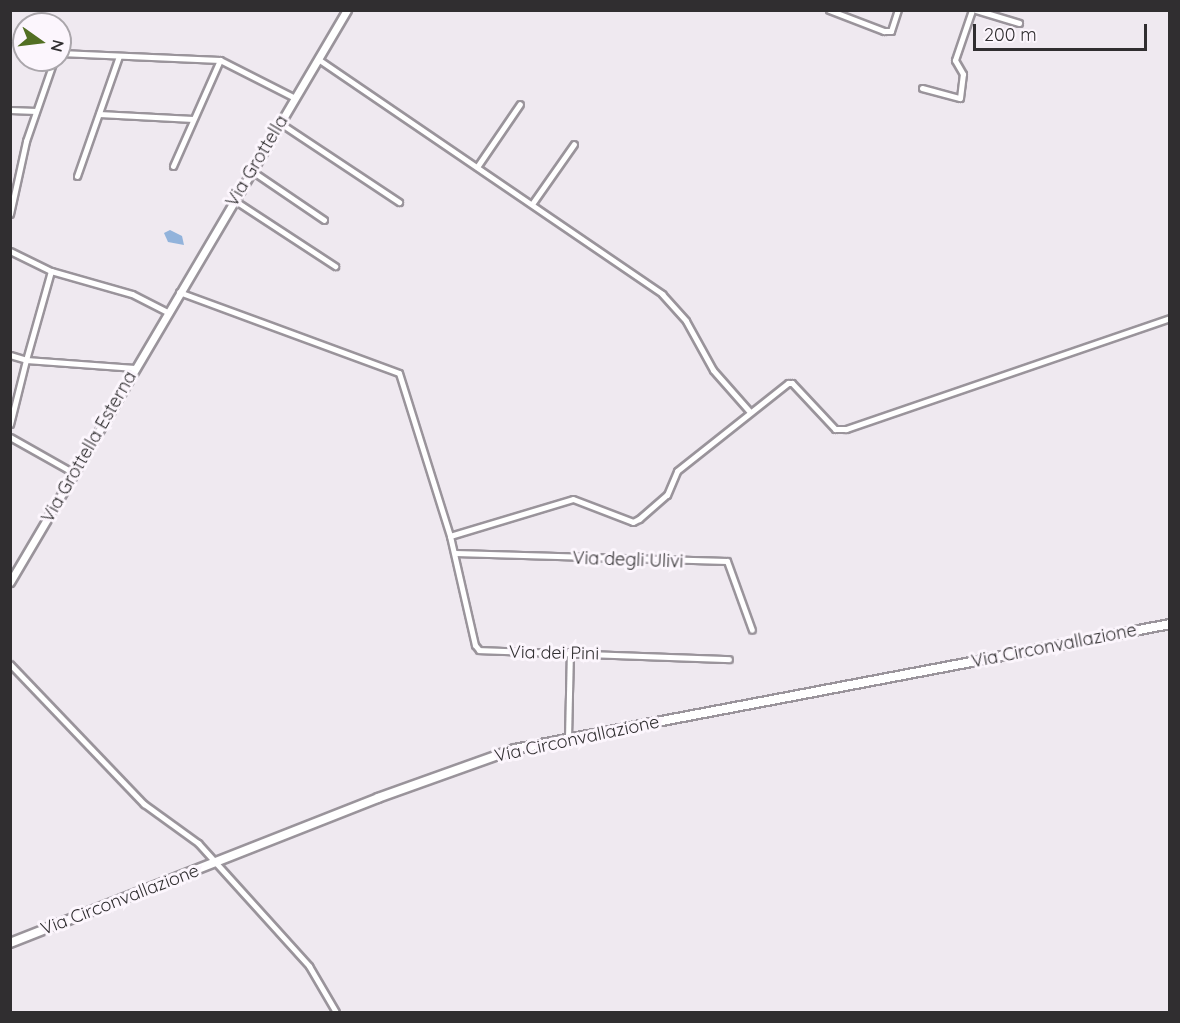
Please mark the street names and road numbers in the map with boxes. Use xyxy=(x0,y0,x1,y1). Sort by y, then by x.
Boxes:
street label: Via Grottella xyxy=(221,111,293,211)
street label: Via Grottella Esterna xyxy=(37,368,141,526)
street label: Via degli Ulivi xyxy=(572,547,684,573)
street label: Via Circonvallazione xyxy=(970,619,1138,673)
street label: Via dei Pini xyxy=(509,641,599,665)
street label: Via Circonvallazione xyxy=(493,711,661,767)
street label: Via Circonvallazione xyxy=(38,860,202,940)

